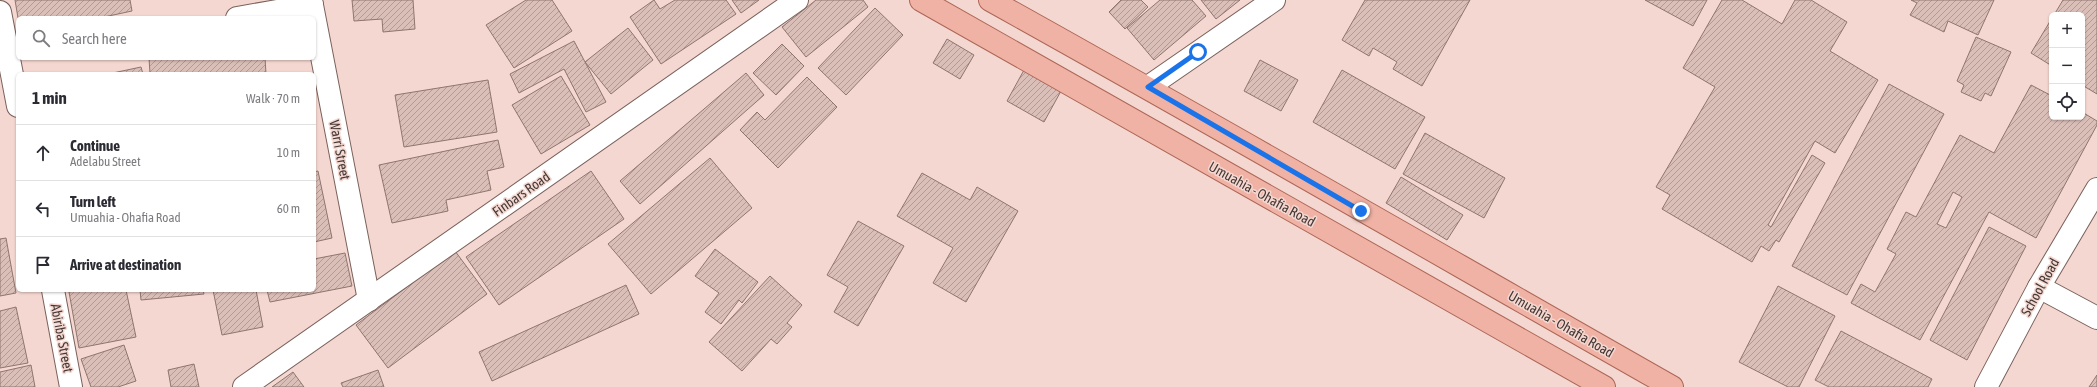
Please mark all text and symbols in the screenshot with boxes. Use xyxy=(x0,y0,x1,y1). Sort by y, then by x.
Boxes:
map controls xyxy=(2049,12,2085,120)
button: + xyxy=(2049,12,2085,48)
search box xyxy=(16,16,316,60)
icon: search xyxy=(30,27,52,49)
text: Search here xyxy=(62,30,127,47)
route start xyxy=(1189,43,1207,61)
button: − xyxy=(2049,48,2085,84)
button: locate xyxy=(2049,84,2085,120)
text: 1 min xyxy=(32,88,67,108)
text: Walk · 70 m xyxy=(246,91,300,106)
street label: Warri Street xyxy=(326,119,354,181)
text: Continue xyxy=(70,137,120,154)
icon: ahead xyxy=(32,142,54,164)
text: 10 m xyxy=(277,145,300,160)
text: Adelabu Street xyxy=(70,154,141,169)
street label: Umuahia - Ohafia Road xyxy=(1206,158,1318,230)
street label: Finbars Road xyxy=(489,168,553,220)
text: Turn left xyxy=(70,193,116,210)
icon: left xyxy=(32,198,54,220)
text: 60 m xyxy=(277,201,300,216)
route end xyxy=(1352,202,1370,220)
text: Umuahia - Ohafia Road xyxy=(70,210,181,225)
icon: arrive xyxy=(32,254,54,276)
street label: School Road xyxy=(2018,255,2062,319)
text: Arrive at destination xyxy=(70,256,181,273)
street label: Umuahia - Ohafia Road xyxy=(1505,287,1617,361)
street label: Abiriba Street xyxy=(47,302,77,374)

